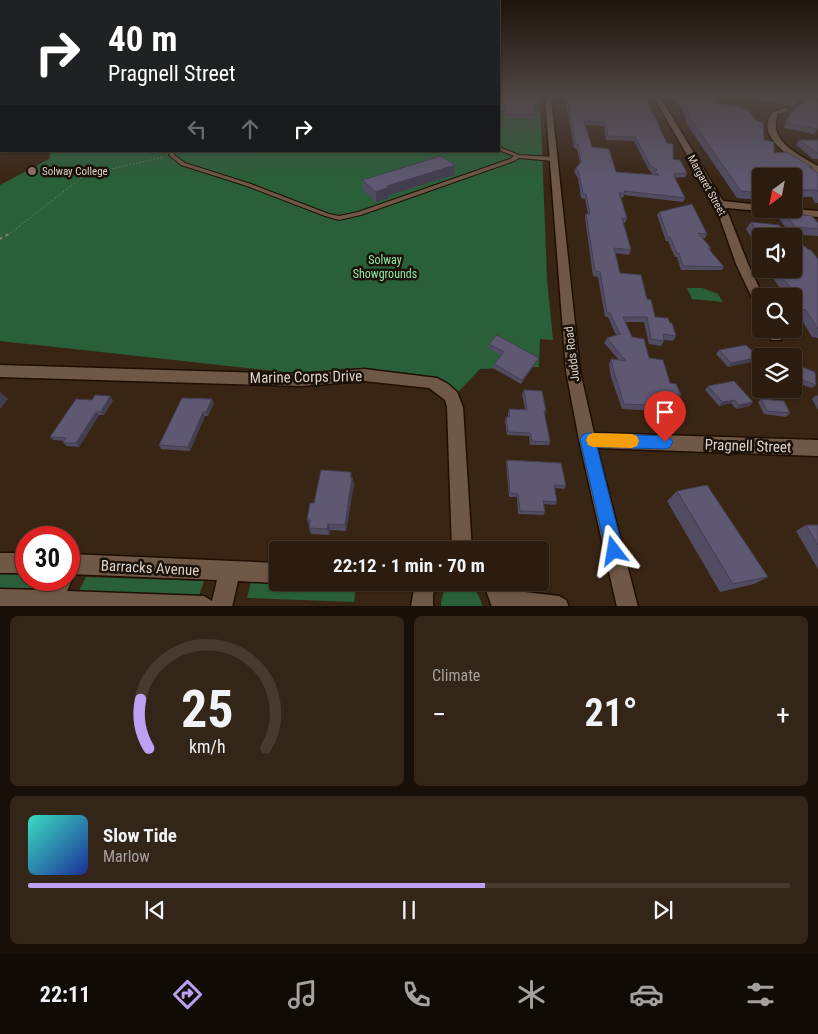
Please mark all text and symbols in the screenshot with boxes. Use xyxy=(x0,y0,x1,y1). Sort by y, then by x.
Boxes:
text: 40 m xyxy=(108,19,177,60)
icon: right xyxy=(25,20,90,85)
text: Pragnell Street xyxy=(108,61,236,86)
icon: left xyxy=(183,115,211,143)
icon: ahead xyxy=(236,115,264,143)
icon: right xyxy=(289,115,317,143)
street label: Margaret Street xyxy=(685,153,729,218)
marker: Solway College xyxy=(26,165,38,177)
place label: Solway College xyxy=(42,165,108,178)
north arrow xyxy=(752,168,802,218)
map controls xyxy=(752,168,802,398)
button: sound xyxy=(752,228,802,278)
park label: Solway Showgrounds xyxy=(353,253,417,281)
button: search xyxy=(752,288,802,338)
street label: Judds Road xyxy=(562,325,582,383)
button: layers xyxy=(752,348,802,398)
street label: Marine Corps Drive xyxy=(250,367,362,387)
pin xyxy=(644,391,686,442)
icon: arrive xyxy=(651,398,679,426)
street label: Pragnell Street xyxy=(704,435,792,457)
position arrow xyxy=(587,524,639,576)
speed limit sign: 30 xyxy=(15,526,80,591)
text: 22:12 · 1 min · 70 m xyxy=(333,554,485,577)
street label: Barracks Avenue xyxy=(100,556,200,580)
text: Climate xyxy=(432,666,480,685)
text: 25 xyxy=(181,679,233,740)
text: 21° xyxy=(584,691,638,735)
text: − xyxy=(432,698,446,731)
text: + xyxy=(776,698,790,731)
text: km/h xyxy=(189,736,225,757)
text: Slow Tide xyxy=(103,824,177,847)
text: Marlow xyxy=(103,847,150,866)
icon: previous xyxy=(141,896,169,924)
icon: pause xyxy=(395,896,423,924)
icon: next xyxy=(649,896,677,924)
icon: directions xyxy=(170,977,205,1012)
icon: music xyxy=(285,977,320,1012)
icon: phone xyxy=(399,977,434,1012)
icon: climate xyxy=(514,977,549,1012)
icon: car xyxy=(629,977,664,1012)
icon: filters xyxy=(743,977,778,1012)
text: 22:11 xyxy=(40,982,90,1007)

